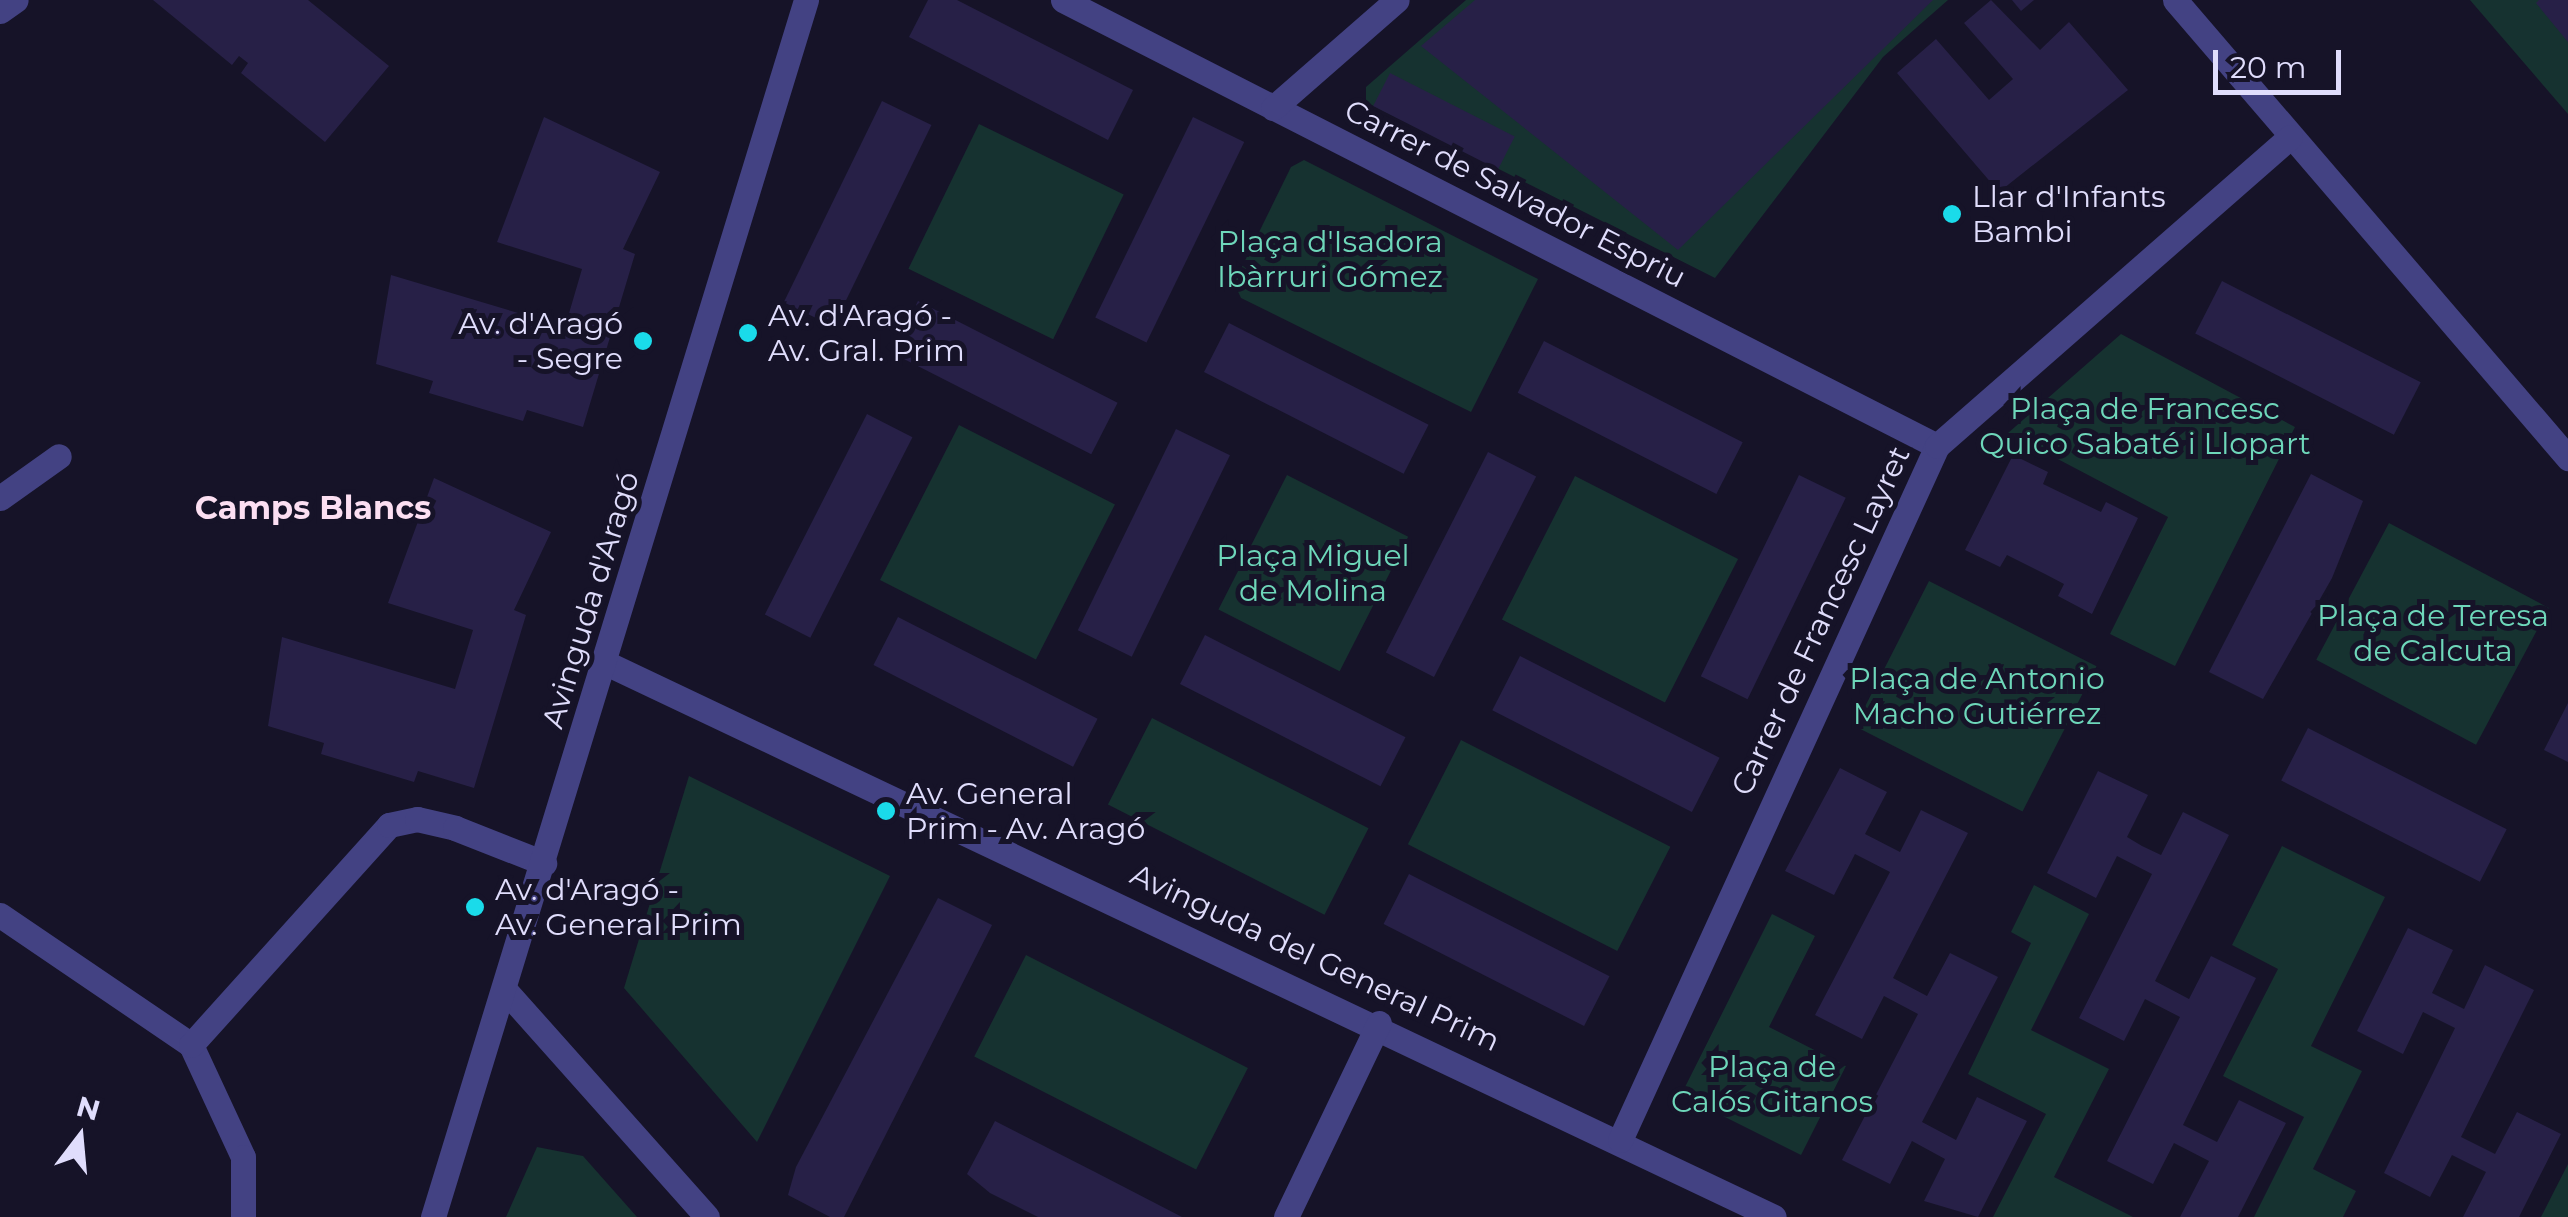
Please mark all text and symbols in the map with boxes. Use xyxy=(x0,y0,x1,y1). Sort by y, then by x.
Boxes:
scale bar xyxy=(2218,30,2346,92)
text: 20 m xyxy=(2230,49,2307,86)
street label: Carrer de Salvador Espriu xyxy=(1338,92,1692,296)
place label: Llar d'Infants Bambi xyxy=(1972,179,2166,250)
marker: Llar d'Infants Bambi xyxy=(1941,203,1963,225)
park label: Plaça d'Isadora Ibàrruri Gómez xyxy=(1217,224,1443,294)
place label: Av. d'Aragó - Av. Gral. Prim xyxy=(768,298,965,368)
place label: Av. d'Aragó - Segre xyxy=(458,306,623,376)
marker: Av. d'Aragó - Av. Gral. Prim xyxy=(737,322,759,344)
marker: Av. d'Aragó - Segre xyxy=(632,330,654,352)
park label: Plaça de Francesc Quico Sabaté i Llopart xyxy=(1979,391,2311,462)
street label: Carrer de Francesc Layret xyxy=(1724,441,1918,801)
street label: Avinguda d'Aragó xyxy=(535,467,647,733)
district label: Camps Blancs xyxy=(195,489,431,527)
park label: Plaça Miguel de Molina xyxy=(1216,538,1410,608)
park label: Plaça de Teresa de Calcuta xyxy=(2317,598,2549,668)
park label: Plaça de Antonio Macho Gutiérrez xyxy=(1849,661,2105,732)
place label: Av. General Prim - Av. Aragó xyxy=(906,776,1145,846)
marker: Av. General Prim - Av. Aragó xyxy=(875,800,897,822)
street label: Avinguda del General Prim xyxy=(1125,857,1505,1059)
place label: Av. d'Aragó - Av. General Prim xyxy=(495,872,742,942)
marker: Av. d'Aragó - Av. General Prim xyxy=(464,896,486,918)
park label: Plaça de Calós Gitanos xyxy=(1671,1049,1873,1120)
north arrow xyxy=(30,1087,130,1187)
text: N xyxy=(73,1089,104,1128)

